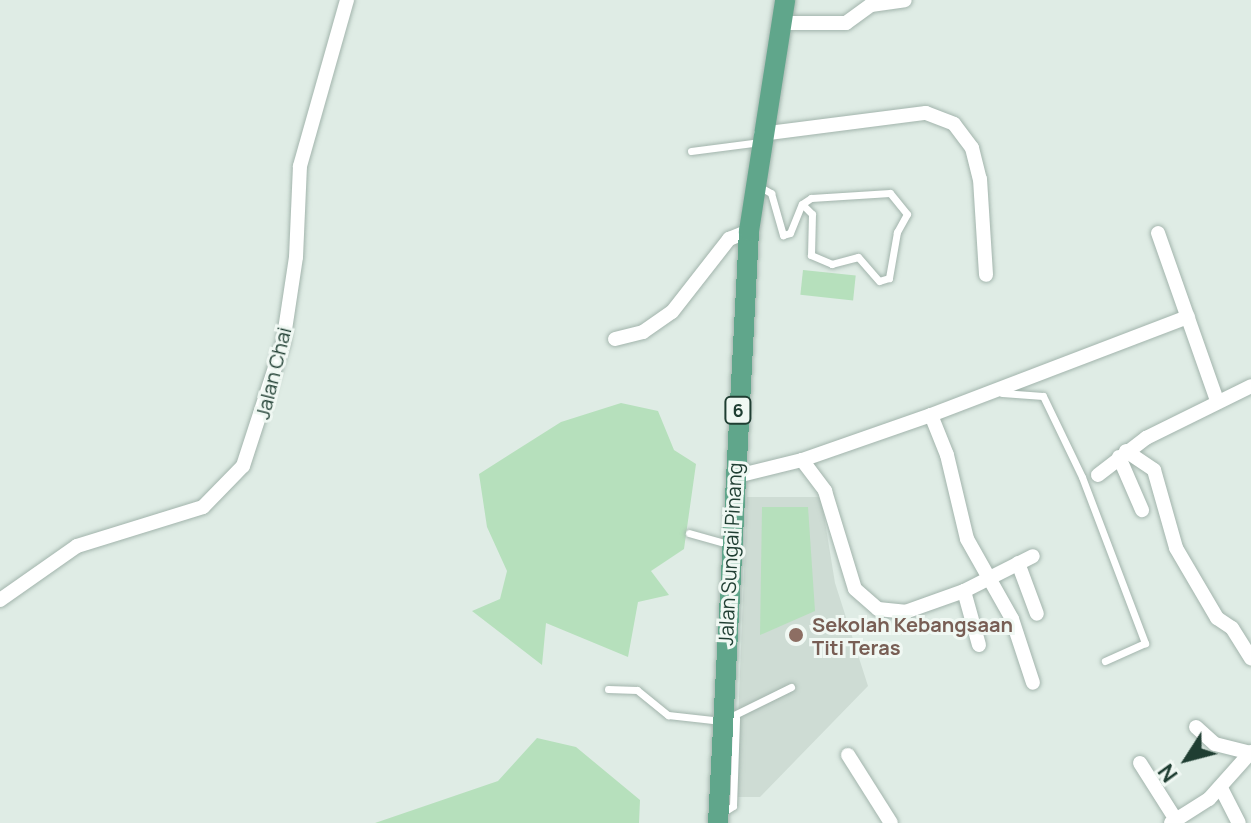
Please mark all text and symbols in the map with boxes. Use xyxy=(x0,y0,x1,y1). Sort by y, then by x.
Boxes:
street label: Jalan Chai xyxy=(250,324,296,422)
road number: 6 xyxy=(724,396,752,424)
street label: Jalan Sungai Pinang xyxy=(713,462,747,646)
place label: Sekolah Kebangsaan Titi Teras xyxy=(812,612,1013,659)
marker: Sekolah Kebangsaan Titi Teras xyxy=(787,626,805,644)
north arrow xyxy=(1147,719,1227,799)
text: N xyxy=(1151,758,1184,788)

